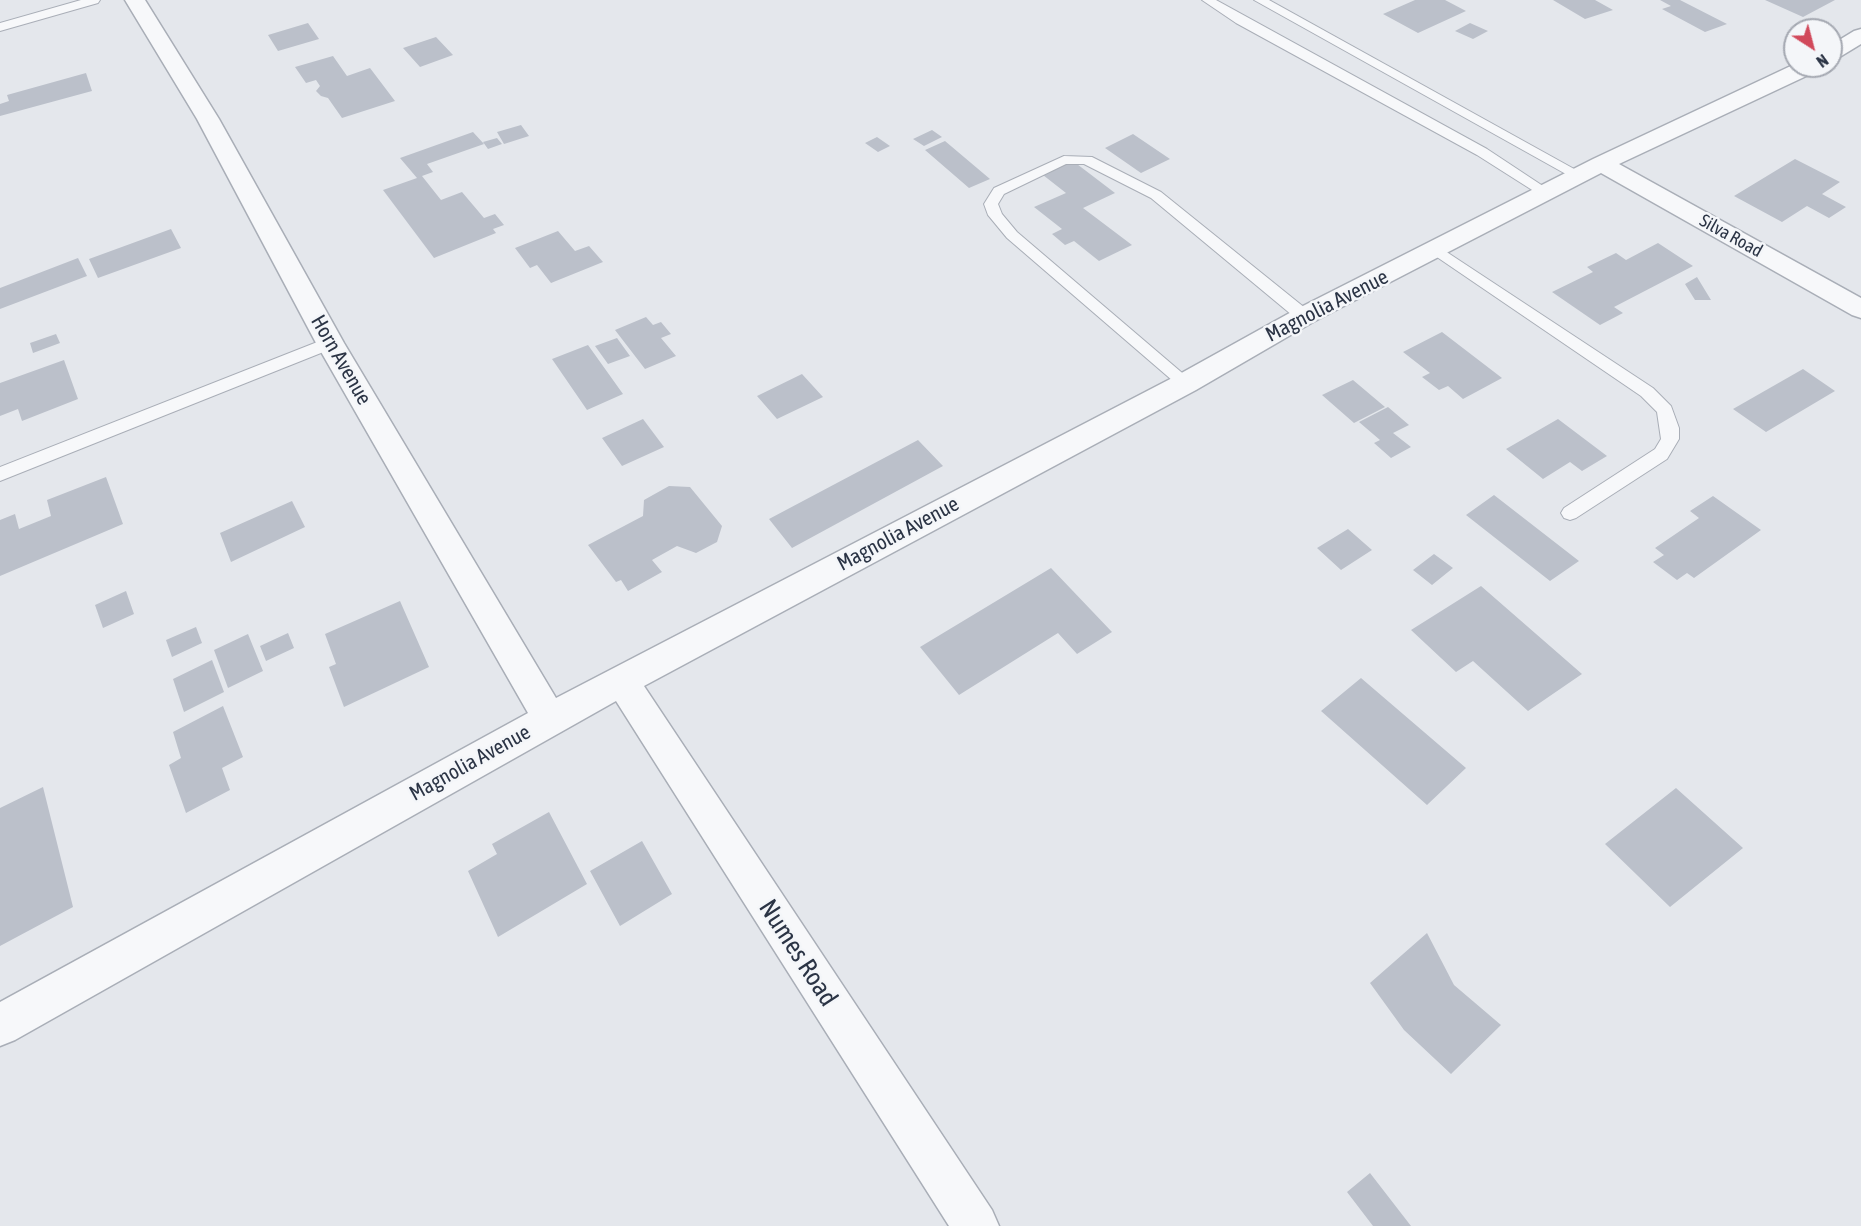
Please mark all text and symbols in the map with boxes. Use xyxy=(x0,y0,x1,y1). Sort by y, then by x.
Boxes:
north arrow xyxy=(1783,18,1843,78)
text: N xyxy=(1813,51,1832,71)
street label: Silva Road xyxy=(1696,210,1766,262)
street label: Magnolia Avenue xyxy=(1262,264,1392,348)
street label: Horn Avenue xyxy=(305,311,377,409)
street label: Magnolia Avenue xyxy=(833,491,963,577)
street label: Magnolia Avenue xyxy=(405,719,535,807)
street label: Numes Road xyxy=(752,894,844,1012)

